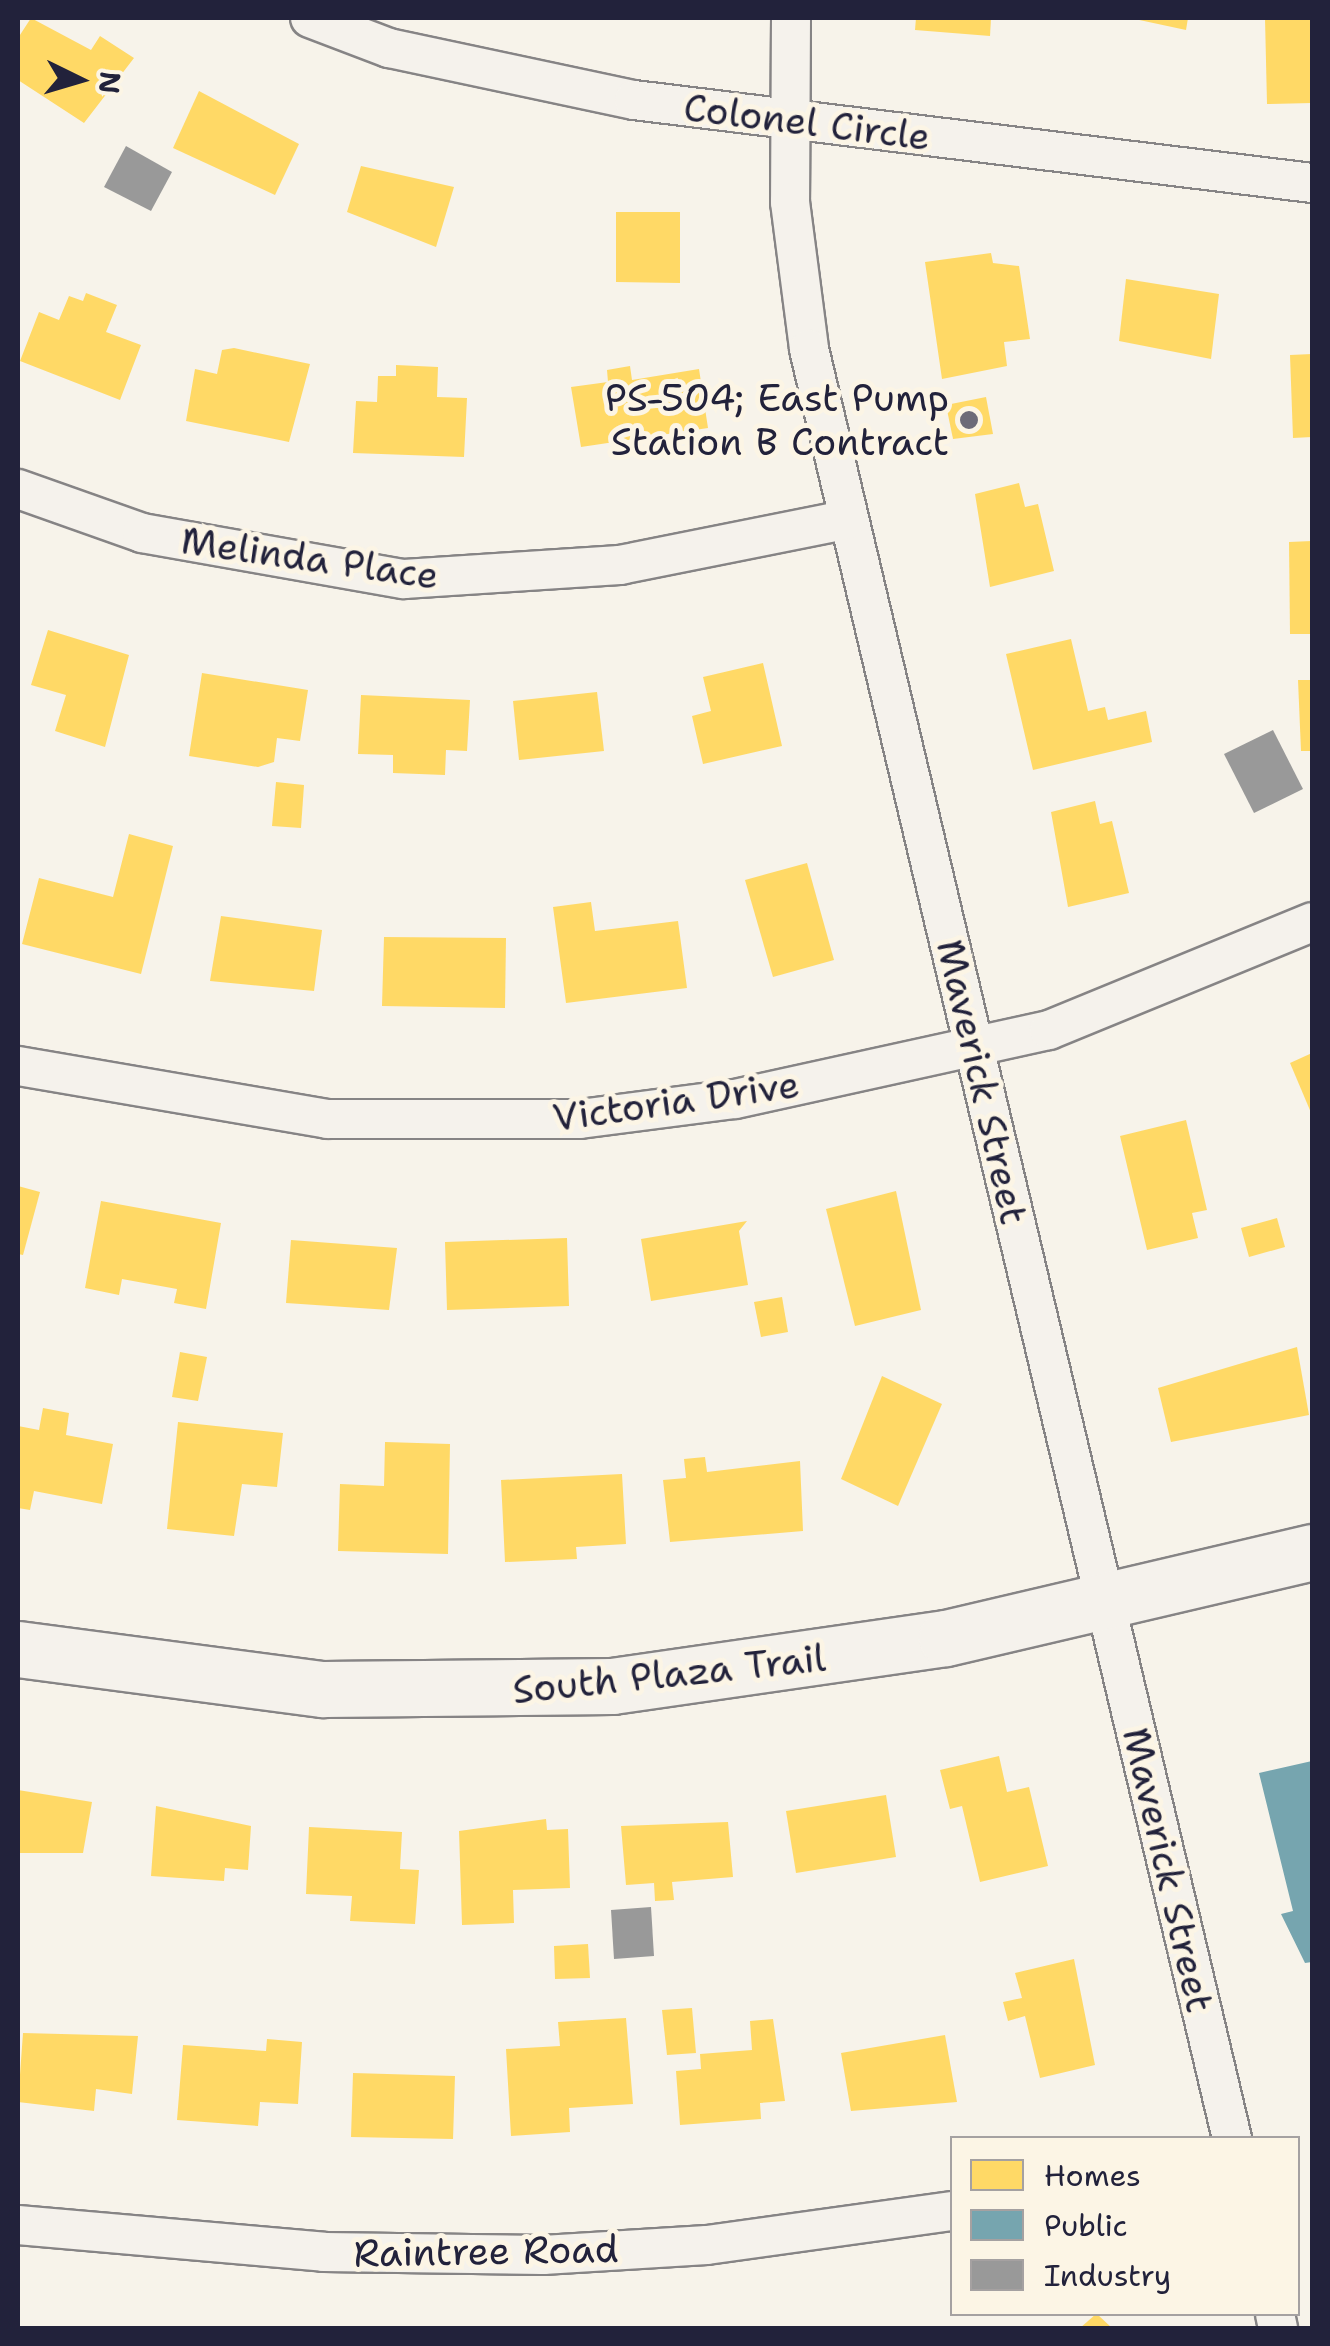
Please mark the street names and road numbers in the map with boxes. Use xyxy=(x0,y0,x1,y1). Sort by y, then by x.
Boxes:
street label: Colonel Circle xyxy=(681,84,933,160)
street label: Melinda Place xyxy=(178,517,442,599)
street label: Maverick Street xyxy=(927,935,1037,1229)
street label: Victoria Drive xyxy=(550,1061,802,1141)
street label: South Plaza Trail xyxy=(510,1635,828,1713)
street label: Maverick Street xyxy=(1113,1723,1223,2017)
street label: Raintree Road xyxy=(353,2226,619,2276)

